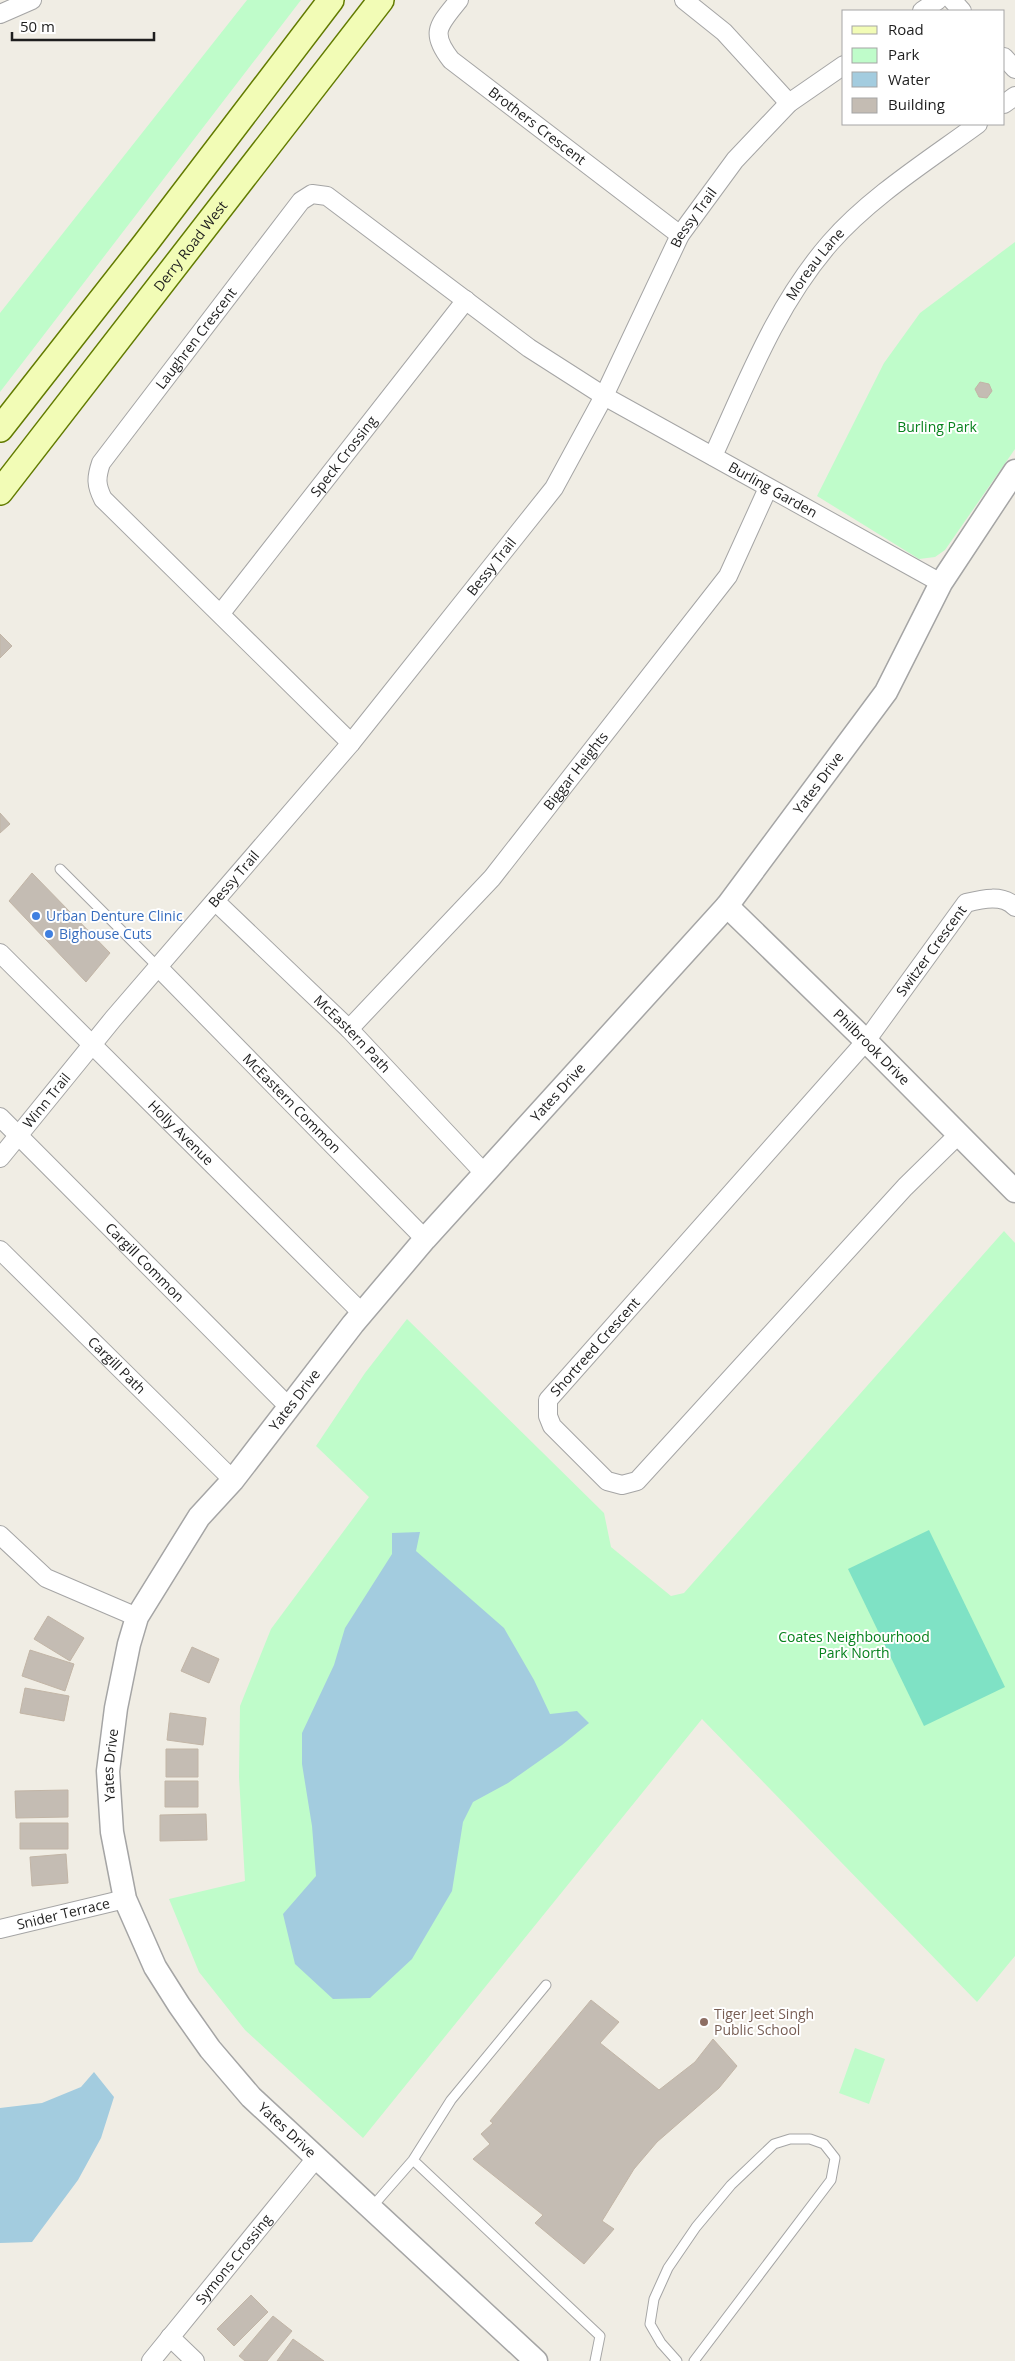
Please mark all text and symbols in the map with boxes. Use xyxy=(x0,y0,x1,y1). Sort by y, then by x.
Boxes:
scale bar xyxy=(12,10,155,42)
legend xyxy=(842,10,1005,125)
text: 50 m xyxy=(20,16,55,36)
text: Road xyxy=(888,19,924,39)
text: Park xyxy=(888,44,919,64)
text: Water xyxy=(888,69,930,89)
street label: Brothers Crescent xyxy=(485,82,590,169)
text: Building xyxy=(888,94,945,114)
street label: Bessy Trail xyxy=(665,184,721,250)
street label: Derry Road West xyxy=(149,197,231,295)
street label: Moreau Lane xyxy=(781,223,848,304)
street label: Laughren Crescent xyxy=(151,283,241,393)
street label: Speck Crossing xyxy=(306,411,381,500)
park label: Burling Park xyxy=(897,417,977,436)
street label: Burling Garden xyxy=(725,457,821,522)
street label: Bessy Trail xyxy=(462,533,520,599)
street label: Biggar Heights xyxy=(539,727,612,814)
street label: Yates Drive xyxy=(789,748,848,818)
street label: Bessy Trail xyxy=(204,846,263,911)
street label: Switzer Crescent xyxy=(891,901,970,1000)
place label: Urban Denture Clinic xyxy=(46,906,183,925)
marker: Urban Denture Clinic xyxy=(30,910,42,922)
place label: Bighouse Cuts xyxy=(59,924,152,943)
marker: Bighouse Cuts xyxy=(43,928,55,940)
street label: McEastern Path xyxy=(310,990,395,1077)
street label: Philbrook Drive xyxy=(830,1005,914,1089)
street label: McEastern Common xyxy=(239,1049,345,1157)
street label: Yates Drive xyxy=(526,1059,589,1126)
street label: Winn Trail xyxy=(18,1069,74,1132)
street label: Holly Avenue xyxy=(144,1096,218,1169)
street label: Cargill Common xyxy=(101,1218,189,1306)
street label: Shortreed Crescent xyxy=(546,1293,644,1400)
street label: Cargill Path xyxy=(84,1332,150,1398)
street label: Yates Drive xyxy=(264,1365,324,1434)
park label: Coates Neighbourhood Park North xyxy=(778,1627,930,1662)
street label: Yates Drive xyxy=(98,1727,122,1802)
street label: Snider Terrace xyxy=(15,1893,112,1934)
place label: Tiger Jeet Singh Public School xyxy=(714,2004,814,2039)
marker: Tiger Jeet Singh Public School xyxy=(698,2016,710,2028)
street label: Yates Drive xyxy=(254,2098,321,2162)
street label: Symons Crossing xyxy=(191,2210,276,2308)

